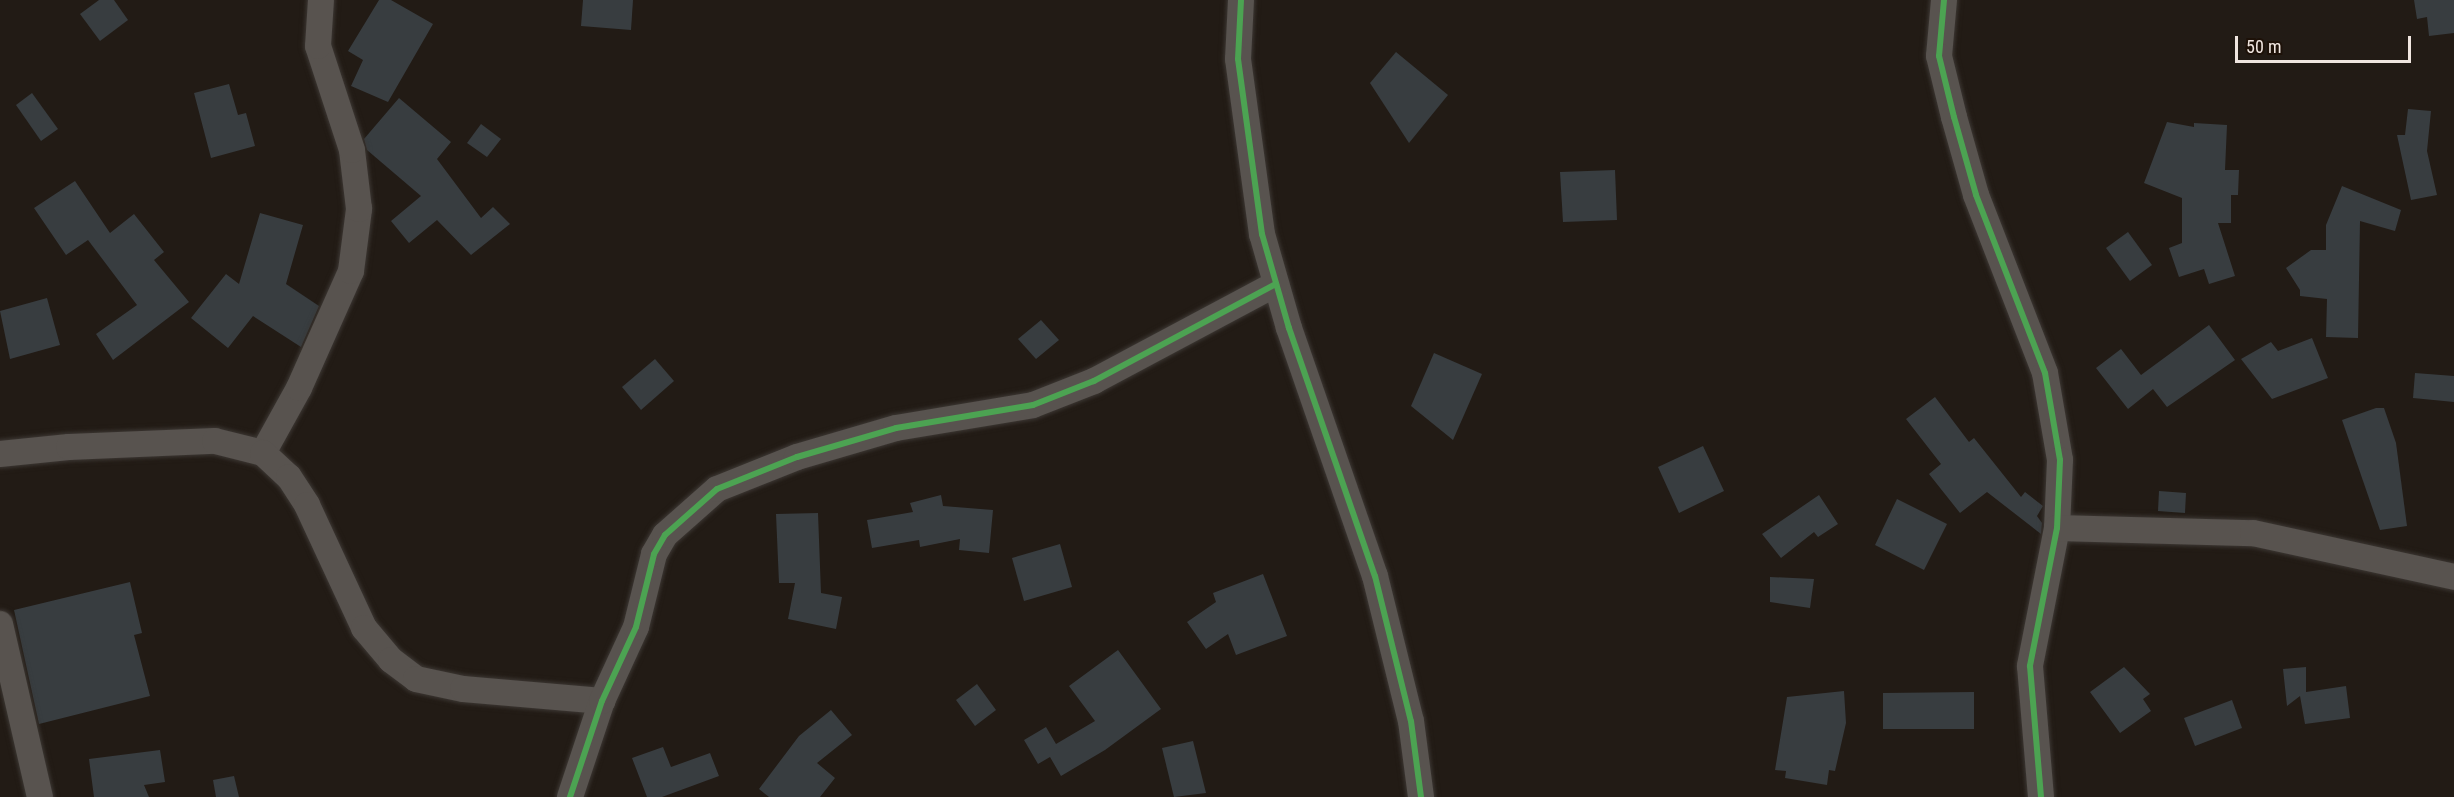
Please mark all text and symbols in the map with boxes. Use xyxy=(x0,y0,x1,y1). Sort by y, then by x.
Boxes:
scale bar xyxy=(2238,24,2414,62)
text: 50 m xyxy=(2246,36,2281,57)

